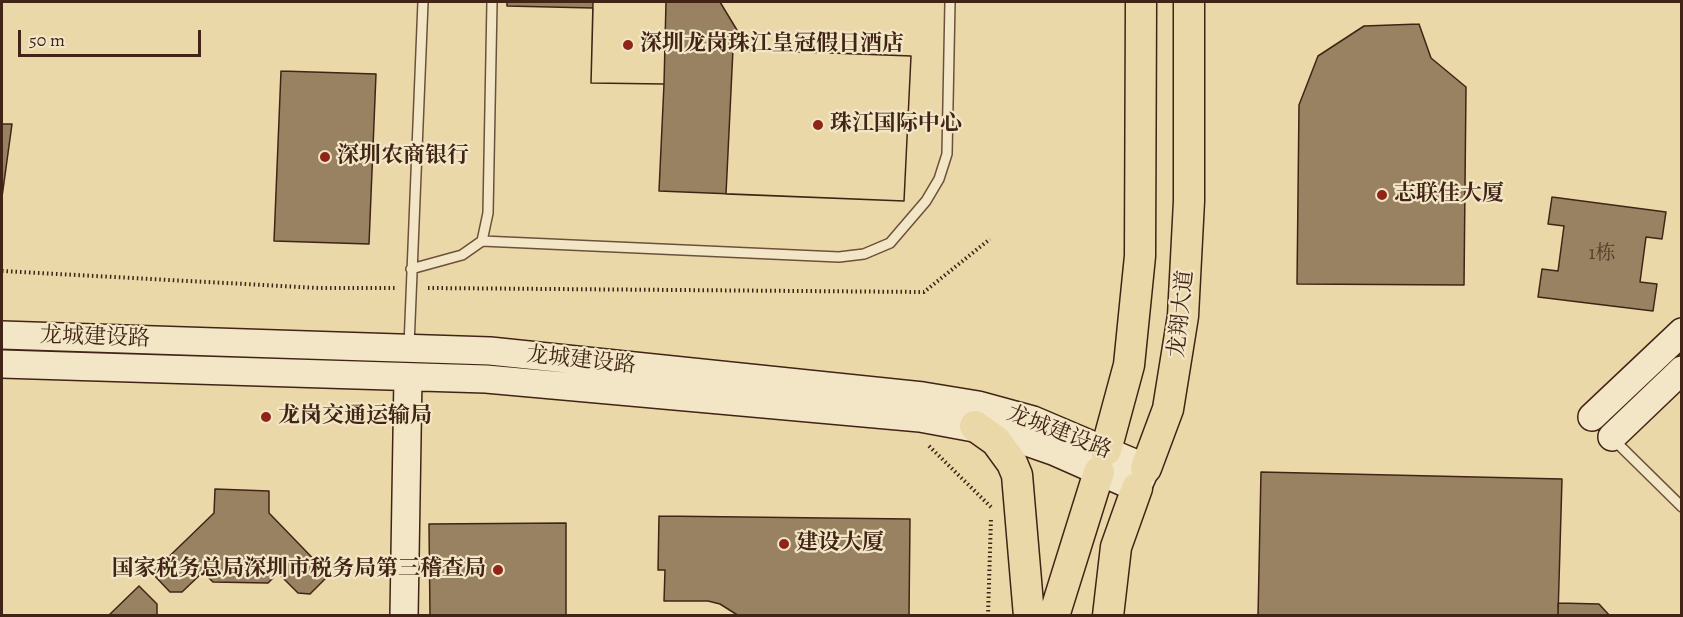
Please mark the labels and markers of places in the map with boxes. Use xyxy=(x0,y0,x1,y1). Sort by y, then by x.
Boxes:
place label: 深圳龙岗珠江皇冠假日酒店 xyxy=(640,32,904,58)
marker: 深圳龙岗珠江皇冠假日酒店 xyxy=(621,38,635,52)
place label: 珠江国际中心 xyxy=(830,112,962,138)
marker: 珠江国际中心 xyxy=(811,118,825,132)
place label: 深圳农商银行 xyxy=(337,144,469,170)
marker: 深圳农商银行 xyxy=(318,150,332,164)
place label: 志联佳大厦 xyxy=(1394,182,1504,208)
marker: 志联佳大厦 xyxy=(1375,188,1389,202)
place label: 龙岗交通运输局 xyxy=(278,404,432,430)
marker: 龙岗交通运输局 xyxy=(259,410,273,424)
place label: 建设大厦 xyxy=(796,531,884,557)
marker: 建设大厦 xyxy=(777,537,791,551)
place label: 国家税务总局深圳市税务局第三稽查局 xyxy=(112,557,486,583)
marker: 国家税务总局深圳市税务局第三稽查局 xyxy=(491,563,505,577)

